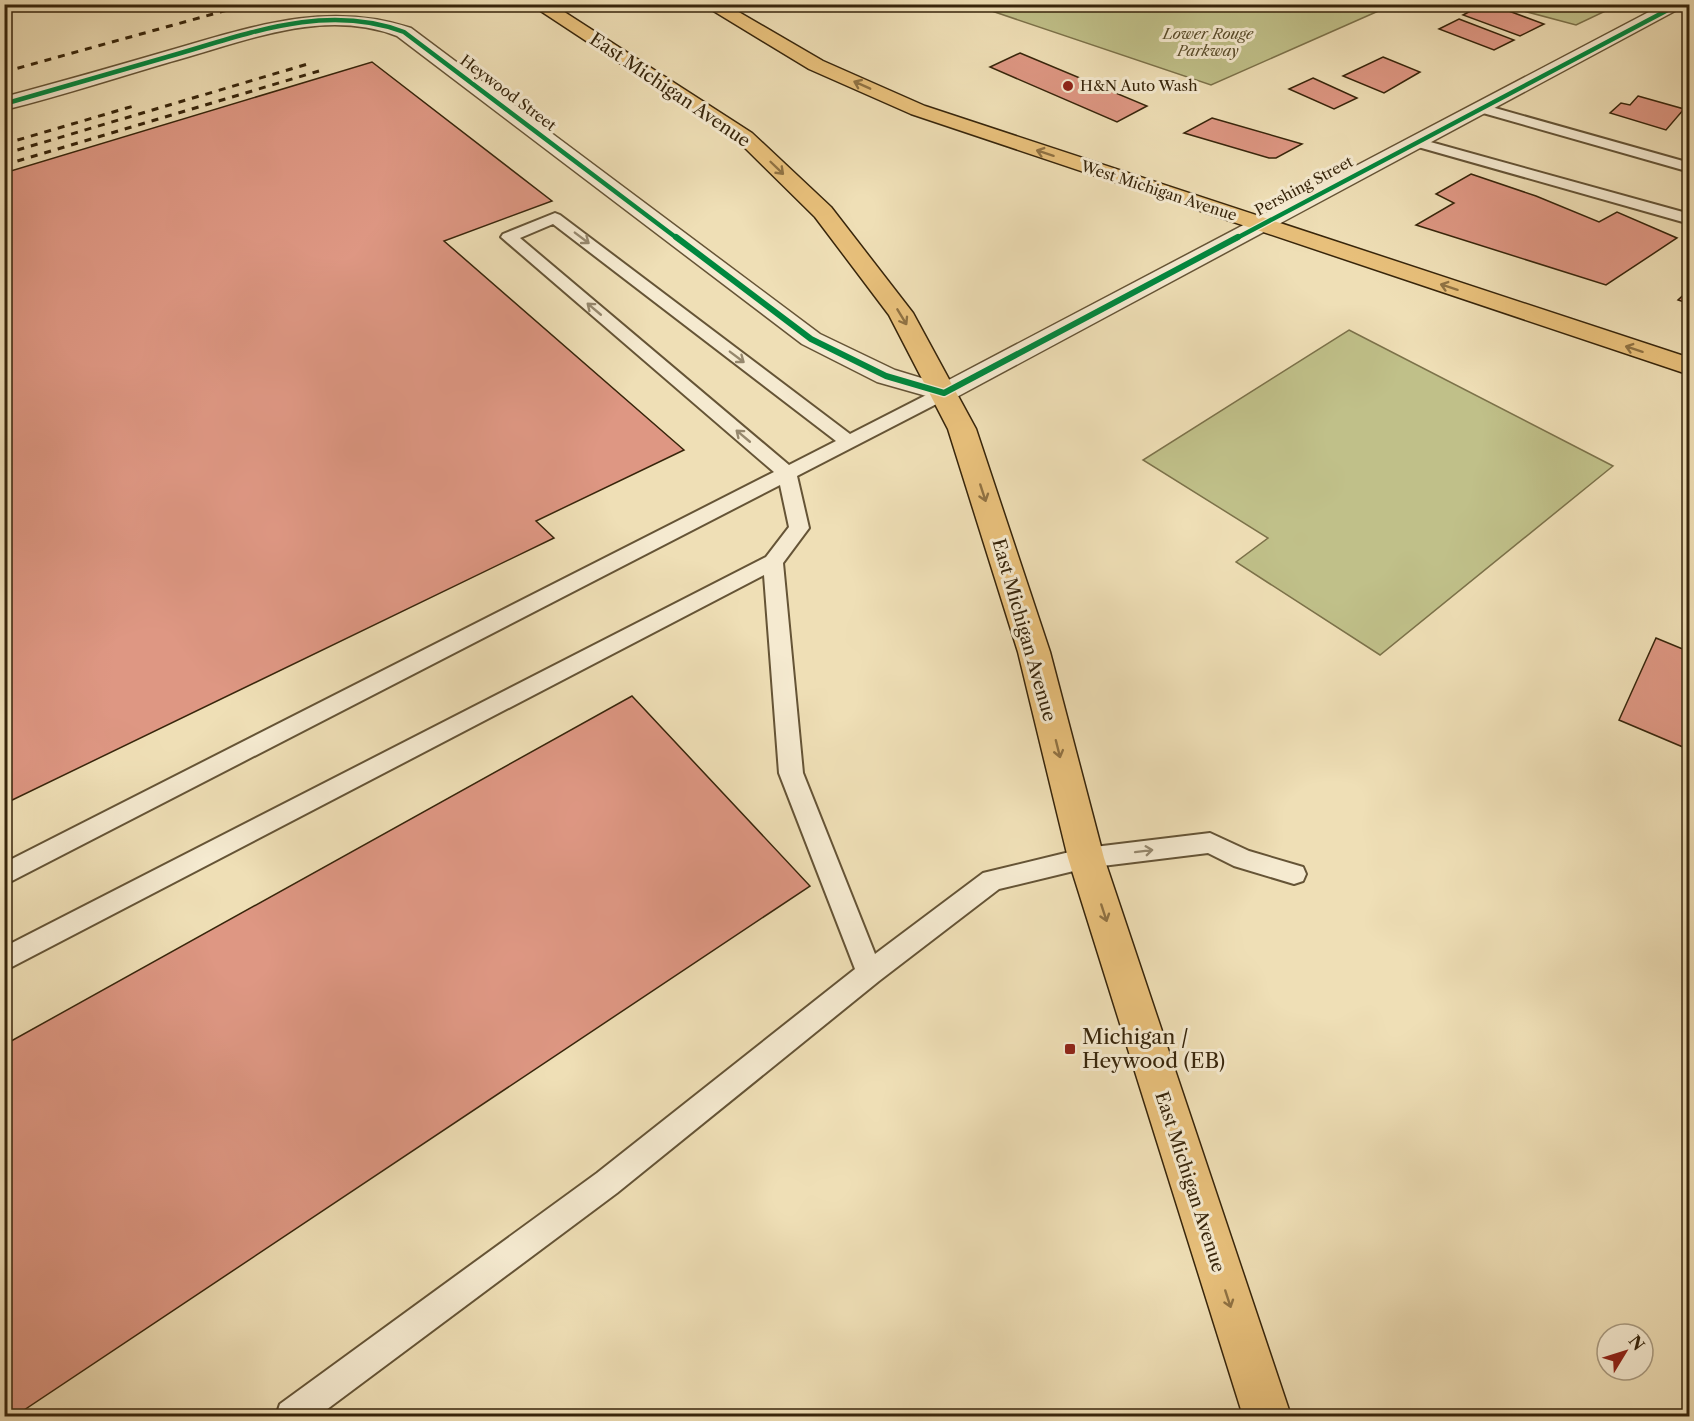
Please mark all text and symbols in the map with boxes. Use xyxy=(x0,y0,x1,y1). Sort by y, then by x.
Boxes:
park label: Lower Rouge Parkway xyxy=(1162,24,1254,60)
street label: East Michigan Avenue xyxy=(586,28,754,152)
street label: Heywood Street xyxy=(457,50,561,135)
place label: H&N Auto Wash xyxy=(1080,76,1198,95)
one-way arrow xyxy=(853,79,872,90)
marker: H&N Auto Wash xyxy=(1061,79,1075,93)
one-way arrow xyxy=(1036,146,1055,157)
street label: Pershing Street xyxy=(1251,151,1357,219)
street label: West Michigan Avenue xyxy=(1078,156,1239,225)
one-way arrow xyxy=(769,161,784,175)
one-way arrow xyxy=(573,232,589,245)
one-way arrow xyxy=(1440,281,1459,292)
one-way arrow xyxy=(586,303,602,316)
one-way arrow xyxy=(896,308,908,325)
one-way arrow xyxy=(1625,342,1644,353)
one-way arrow xyxy=(728,350,744,363)
one-way arrow xyxy=(735,429,751,442)
one-way arrow xyxy=(978,483,989,502)
street label: East Michigan Avenue xyxy=(987,536,1061,724)
one-way arrow xyxy=(1053,740,1065,759)
one-way arrow xyxy=(1134,845,1153,856)
one-way arrow xyxy=(1099,903,1110,922)
place label: Michigan / Heywood (EB) xyxy=(1082,1024,1225,1073)
marker: Michigan / Heywood (EB) xyxy=(1063,1042,1077,1056)
street label: East Michigan Avenue xyxy=(1150,1089,1230,1275)
one-way arrow xyxy=(1224,1289,1235,1308)
north arrow xyxy=(1595,1322,1655,1382)
text: N xyxy=(1625,1331,1649,1354)

